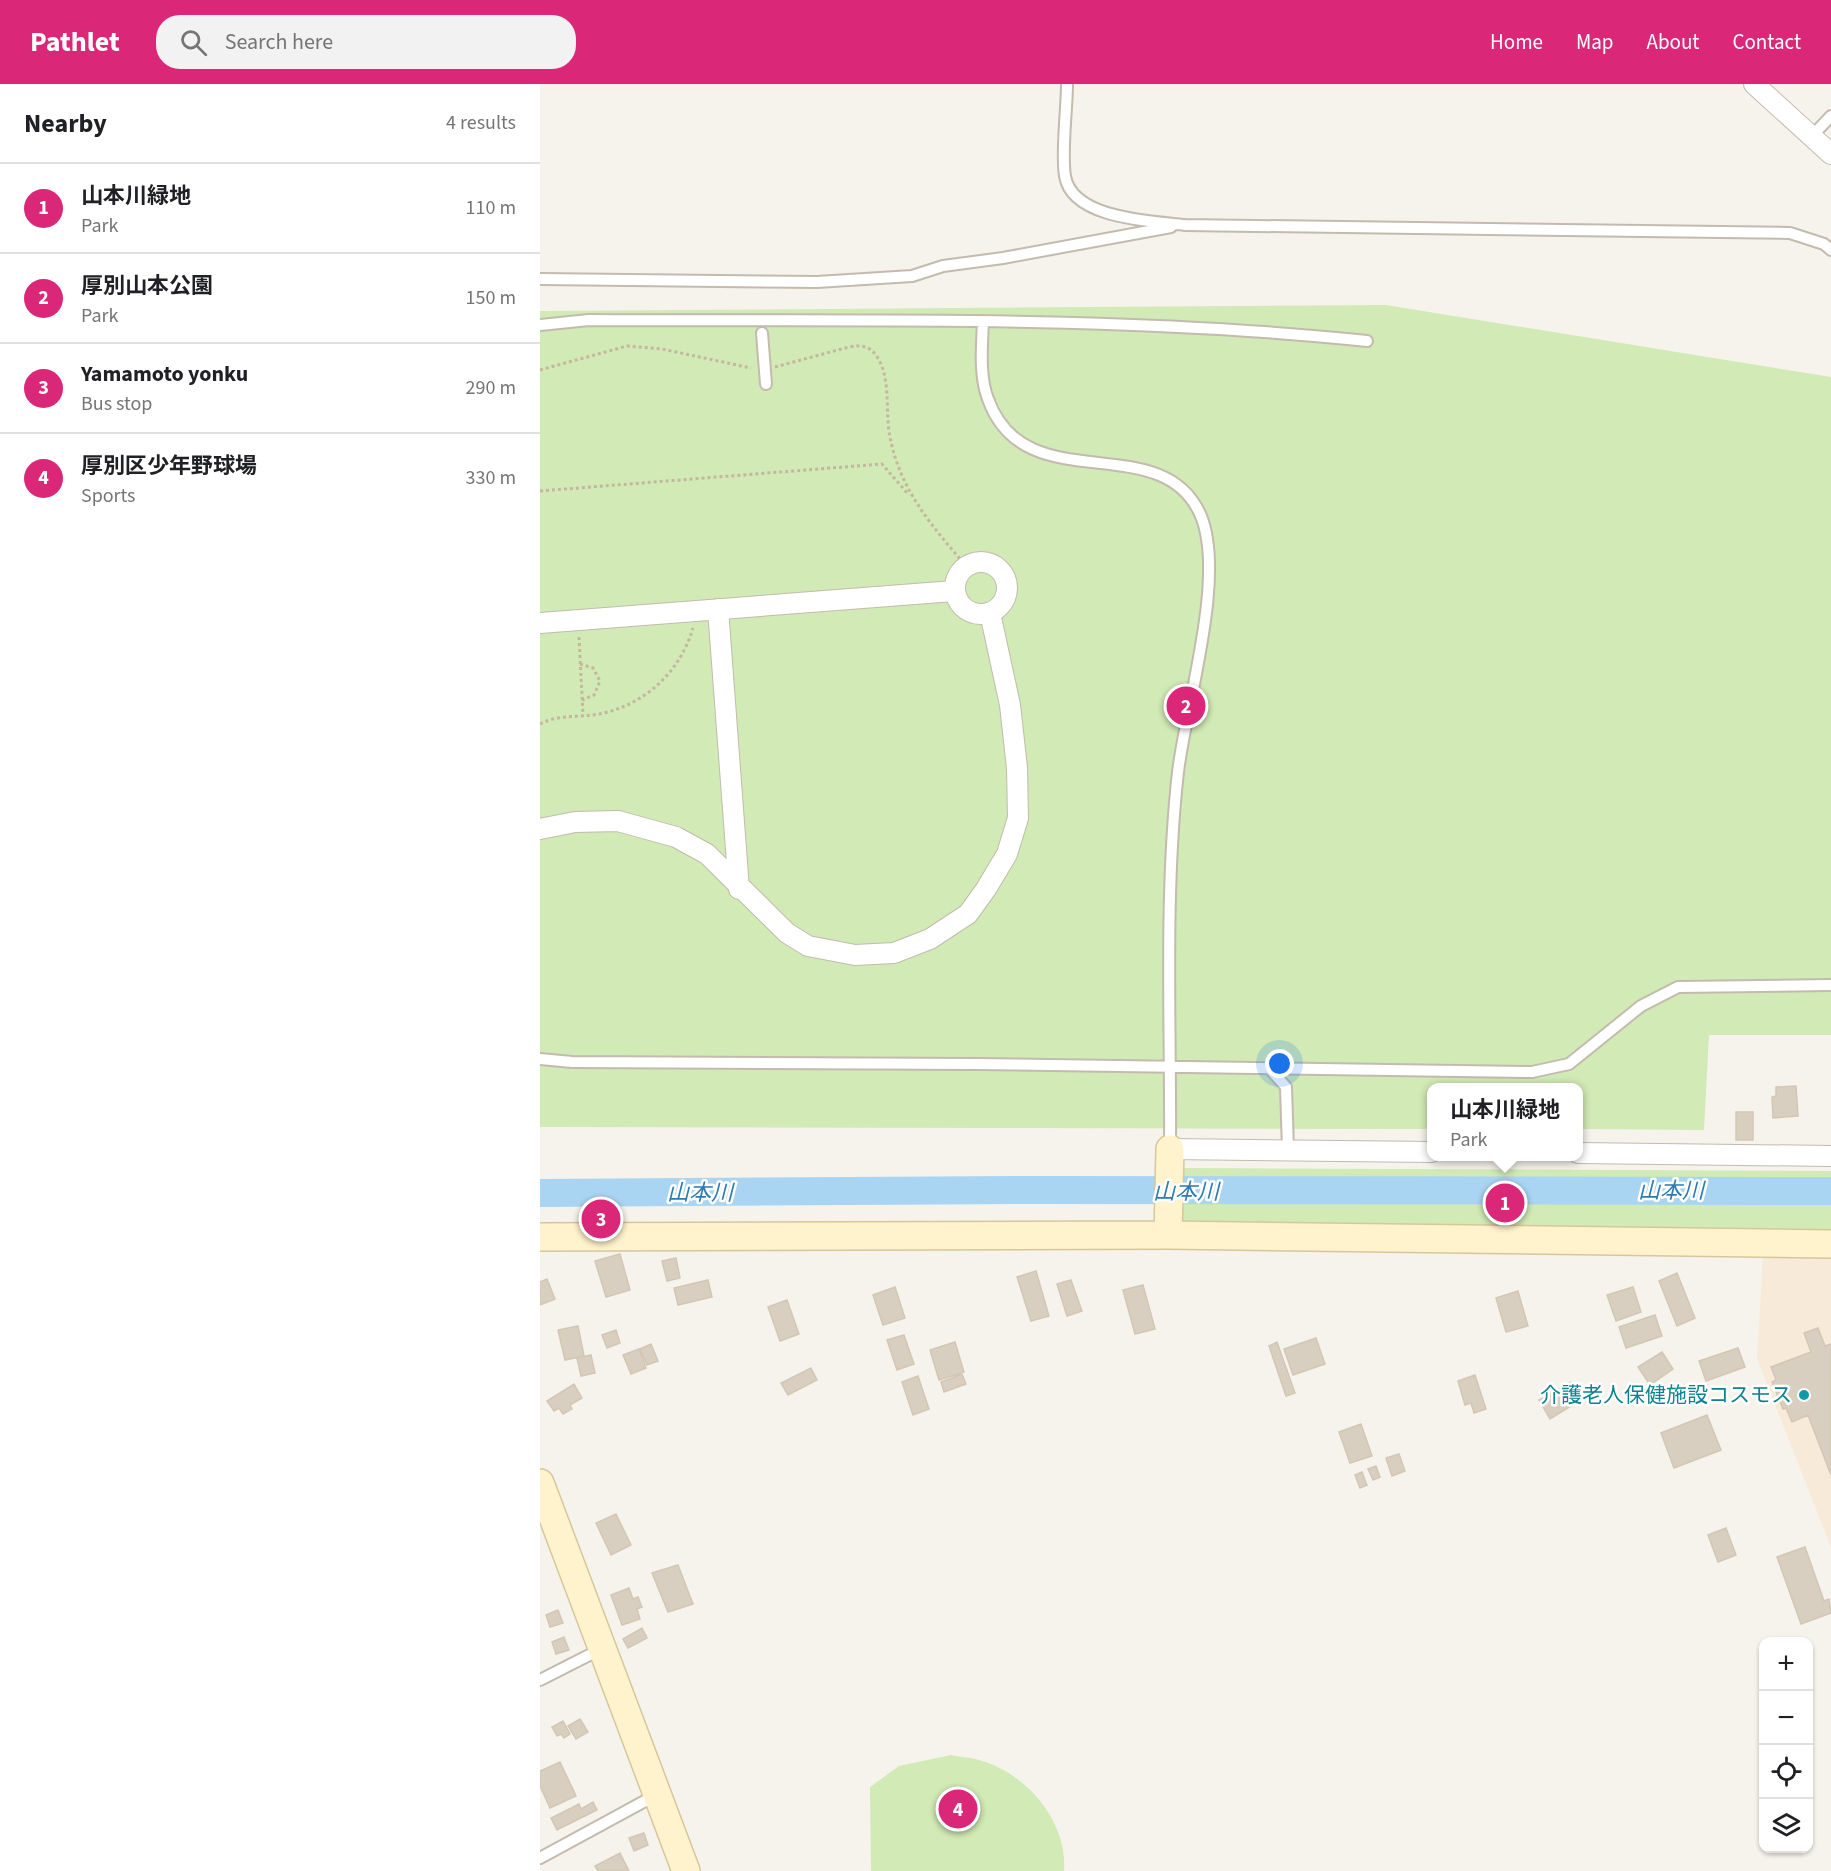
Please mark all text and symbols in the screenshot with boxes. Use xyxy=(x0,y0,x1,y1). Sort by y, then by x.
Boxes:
search box xyxy=(156,15,576,69)
text: Pathlet xyxy=(30,22,120,62)
icon: search xyxy=(177,26,210,59)
text: Search here xyxy=(225,26,333,58)
text: Home xyxy=(1490,27,1543,57)
text: Map xyxy=(1576,27,1614,57)
text: About xyxy=(1647,27,1699,57)
text: Contact xyxy=(1732,27,1801,57)
text: Nearby xyxy=(24,105,107,142)
text: 4 results xyxy=(446,109,516,137)
text: 山本川緑地 xyxy=(81,180,191,212)
text: 1 xyxy=(38,194,49,222)
text: 110 m xyxy=(466,194,516,222)
text: Park xyxy=(81,212,118,240)
text: 厚別山本公園 xyxy=(81,270,213,302)
text: 2 xyxy=(38,284,49,312)
text: 150 m xyxy=(466,284,516,312)
text: Park xyxy=(81,302,118,330)
text: Yamamoto yonku xyxy=(81,358,248,390)
text: 3 xyxy=(38,374,49,402)
text: 290 m xyxy=(466,374,516,402)
text: Bus stop xyxy=(81,390,152,418)
text: 厚別区少年野球場 xyxy=(81,450,257,482)
text: 4 xyxy=(38,464,49,492)
text: 330 m xyxy=(466,464,516,492)
text: Sports xyxy=(81,482,136,510)
pin: 2 xyxy=(1166,684,1206,728)
your location xyxy=(1265,1049,1294,1078)
popup xyxy=(1427,1083,1583,1161)
text: 山本川緑地 xyxy=(1450,1094,1560,1126)
text: Park xyxy=(1450,1126,1487,1154)
water label: 山本川 xyxy=(1638,1175,1706,1207)
water label: 山本川 xyxy=(1153,1176,1221,1208)
water label: 山本川 xyxy=(667,1177,735,1209)
pin: 1 xyxy=(1486,1180,1524,1226)
pin: 3 xyxy=(582,1196,620,1242)
place label: 介護老人保健施設コスモス xyxy=(1540,1380,1792,1410)
marker: 介護老人保健施設コスモス xyxy=(1797,1388,1811,1402)
map controls xyxy=(1759,1637,1813,1853)
button: + xyxy=(1759,1637,1813,1691)
button: − xyxy=(1759,1691,1813,1745)
button: locate xyxy=(1759,1745,1813,1799)
pin: 4 xyxy=(938,1786,978,1832)
button: layers xyxy=(1759,1799,1813,1853)

